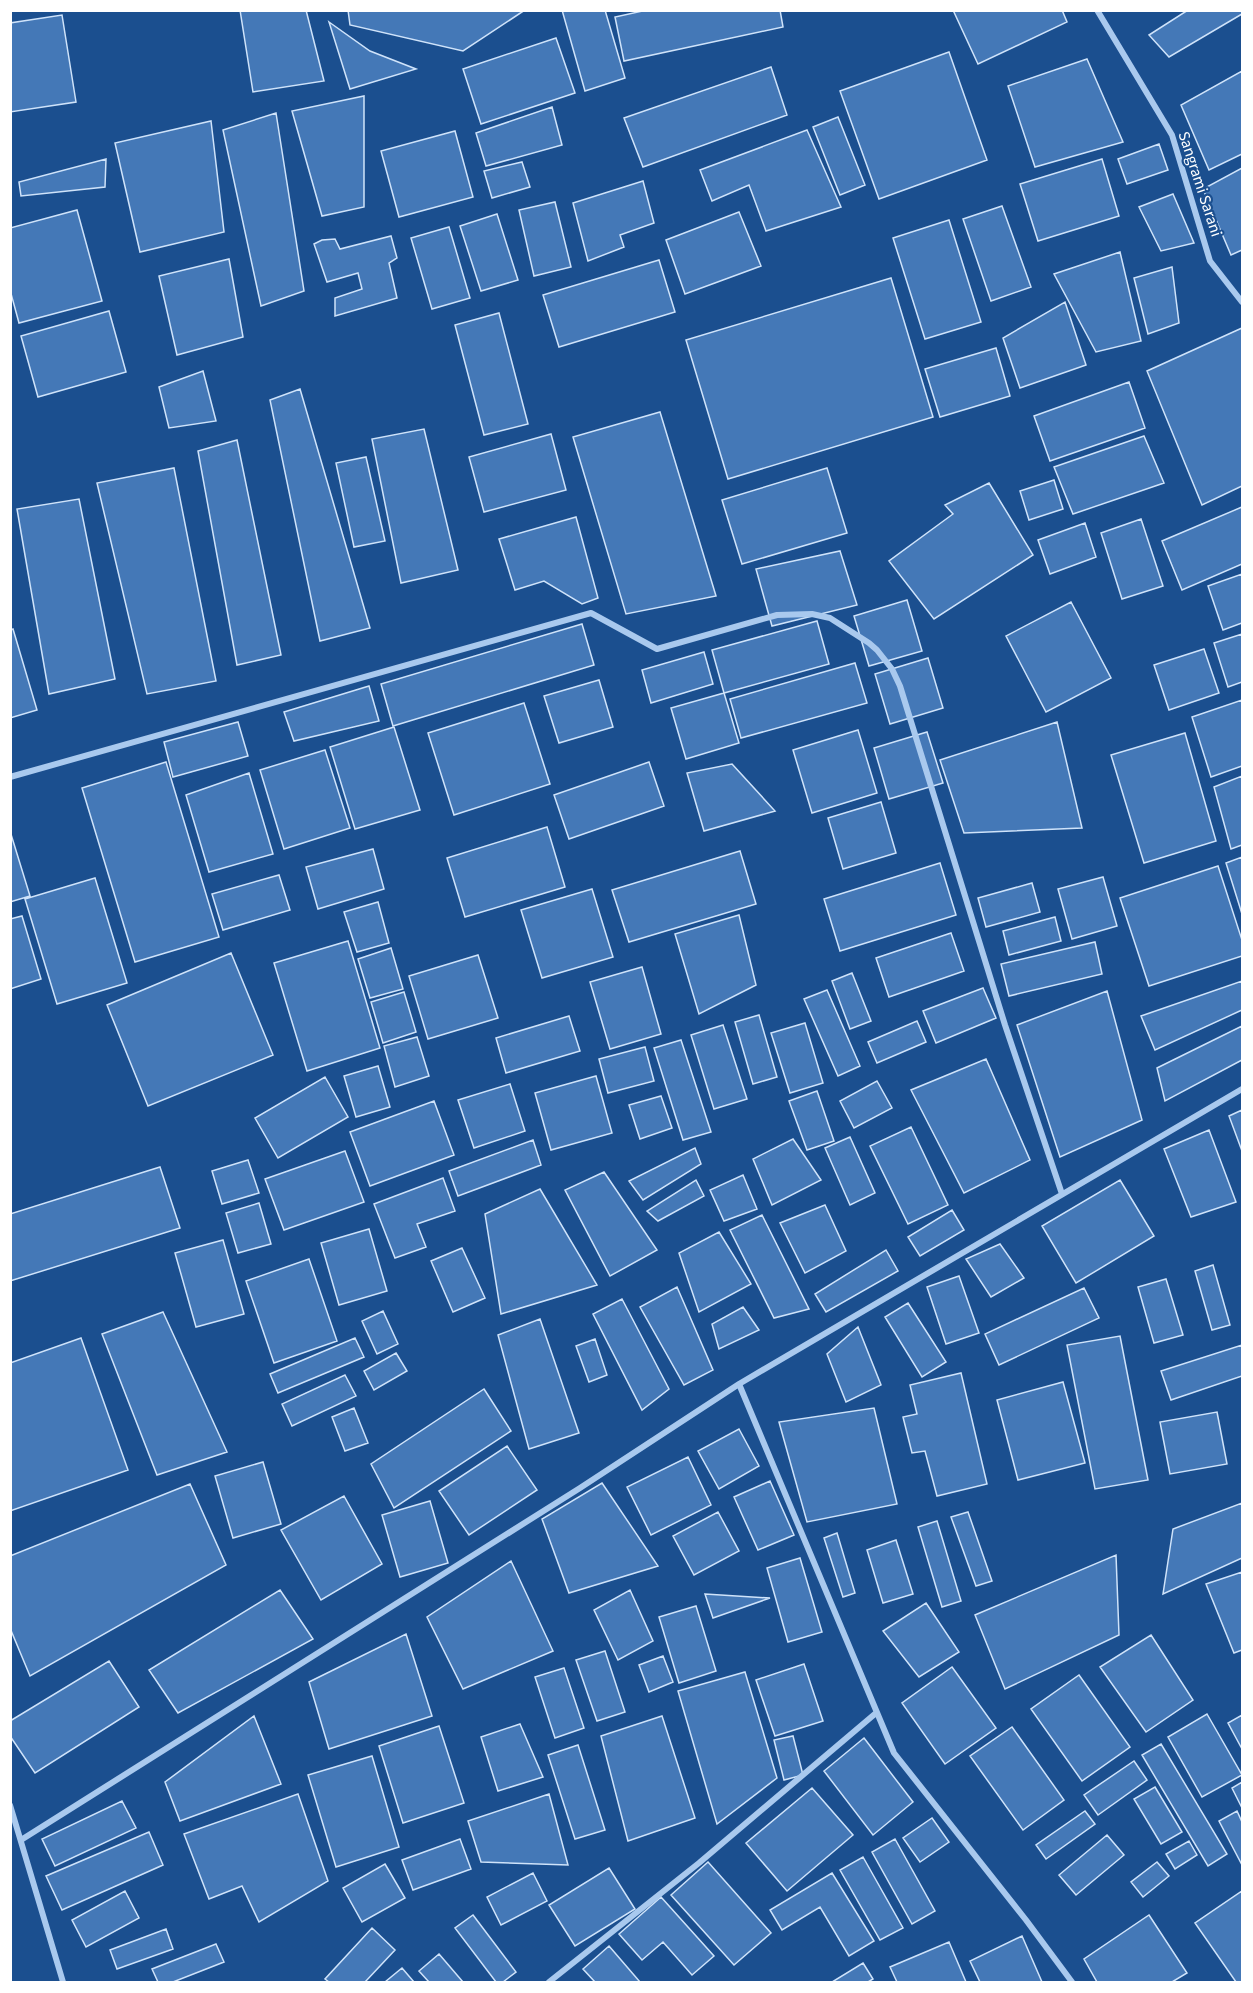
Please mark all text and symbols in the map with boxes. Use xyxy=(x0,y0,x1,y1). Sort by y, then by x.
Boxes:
street label: Sangrami Sarani xyxy=(1173,128,1227,240)

